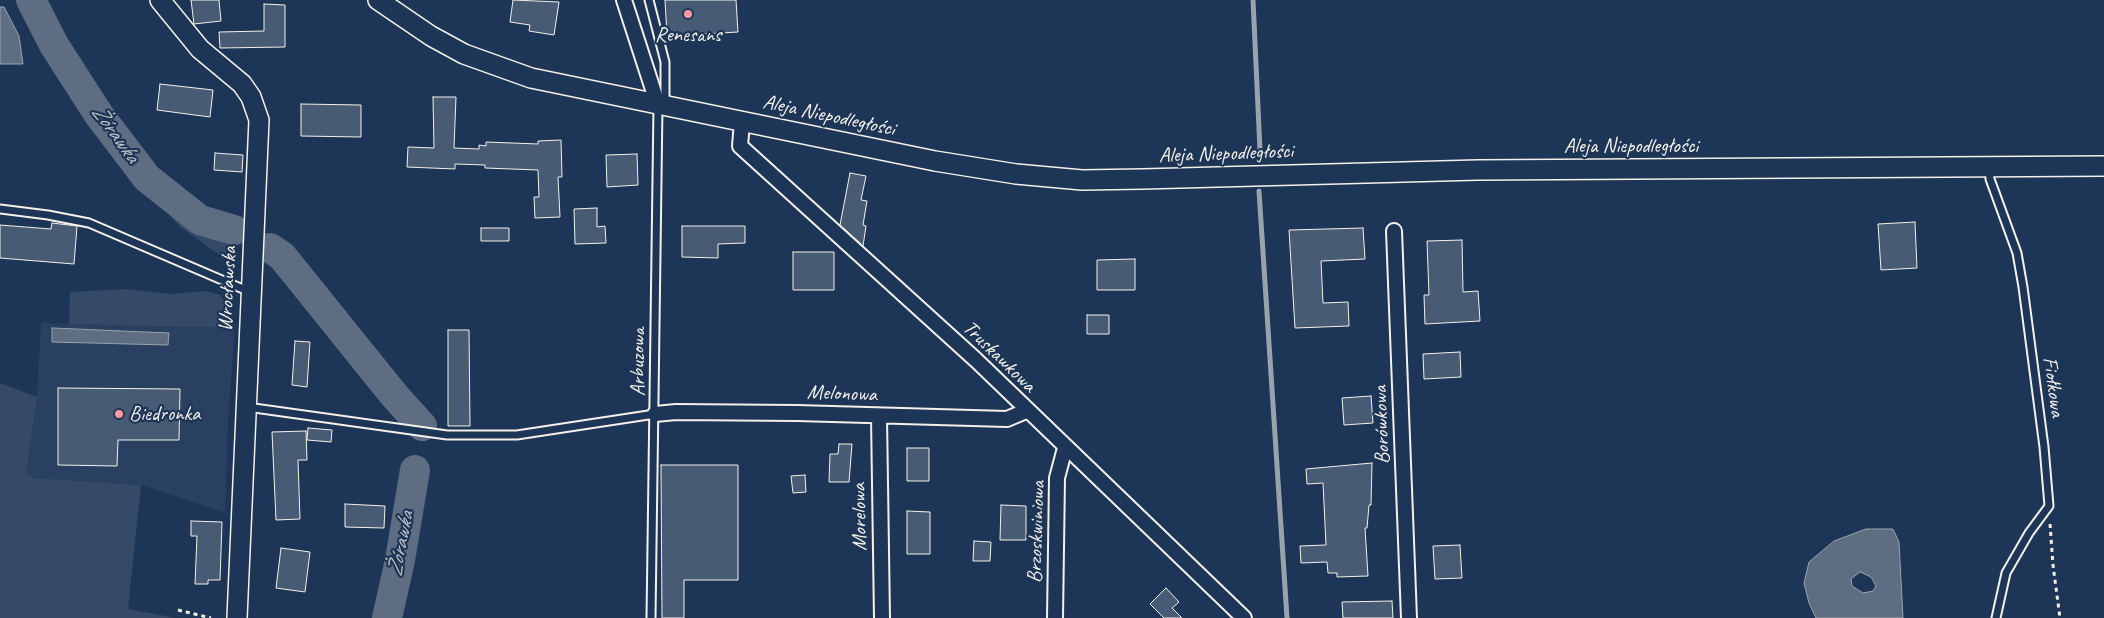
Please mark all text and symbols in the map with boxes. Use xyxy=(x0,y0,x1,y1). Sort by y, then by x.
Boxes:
marker: Renesans xyxy=(682,8,694,20)
place label: Renesans xyxy=(655,22,721,48)
street label: Aleja Niepodległości xyxy=(761,90,897,142)
water label: Żórawka xyxy=(85,100,145,168)
street label: Aleja Niepodległości xyxy=(1564,133,1698,159)
street label: Aleja Niepodległości xyxy=(1158,139,1294,169)
street label: Wrocławska xyxy=(213,246,243,332)
street label: Truskawkowa xyxy=(957,316,1041,398)
street label: Arbuzowa xyxy=(625,328,651,396)
street label: Fiołkowa xyxy=(2036,355,2070,419)
street label: Melonowa xyxy=(807,380,877,408)
street label: Borówkowa xyxy=(1368,385,1396,465)
place label: Biedronka xyxy=(129,401,200,427)
marker: Biedronka xyxy=(113,408,125,420)
street label: Brzoskwiniowa xyxy=(1023,481,1051,583)
street label: Morelowa xyxy=(847,483,873,551)
water label: Żórawka xyxy=(382,510,420,578)

